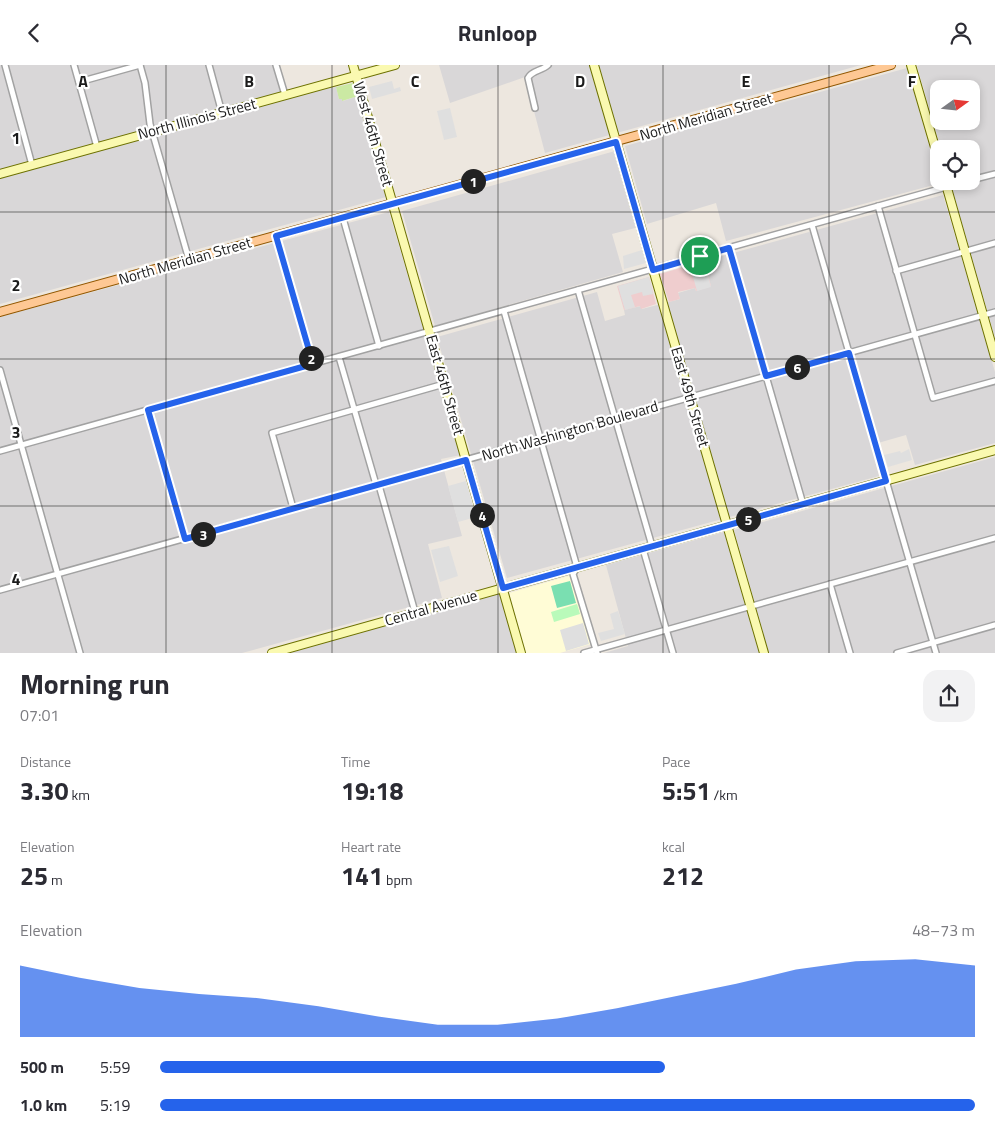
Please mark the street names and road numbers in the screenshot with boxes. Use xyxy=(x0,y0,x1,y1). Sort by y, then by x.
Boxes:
street label: West 46th Street xyxy=(348,79,400,190)
street label: North Meridian Street xyxy=(637,86,776,146)
street label: North Illinois Street xyxy=(135,91,259,145)
street label: North Meridian Street xyxy=(116,230,255,290)
street label: East 46th Street xyxy=(420,332,471,438)
street label: East 49th Street xyxy=(665,344,716,450)
street label: North Washington Boulevard xyxy=(479,394,661,467)
street label: Central Avenue xyxy=(382,583,480,632)

